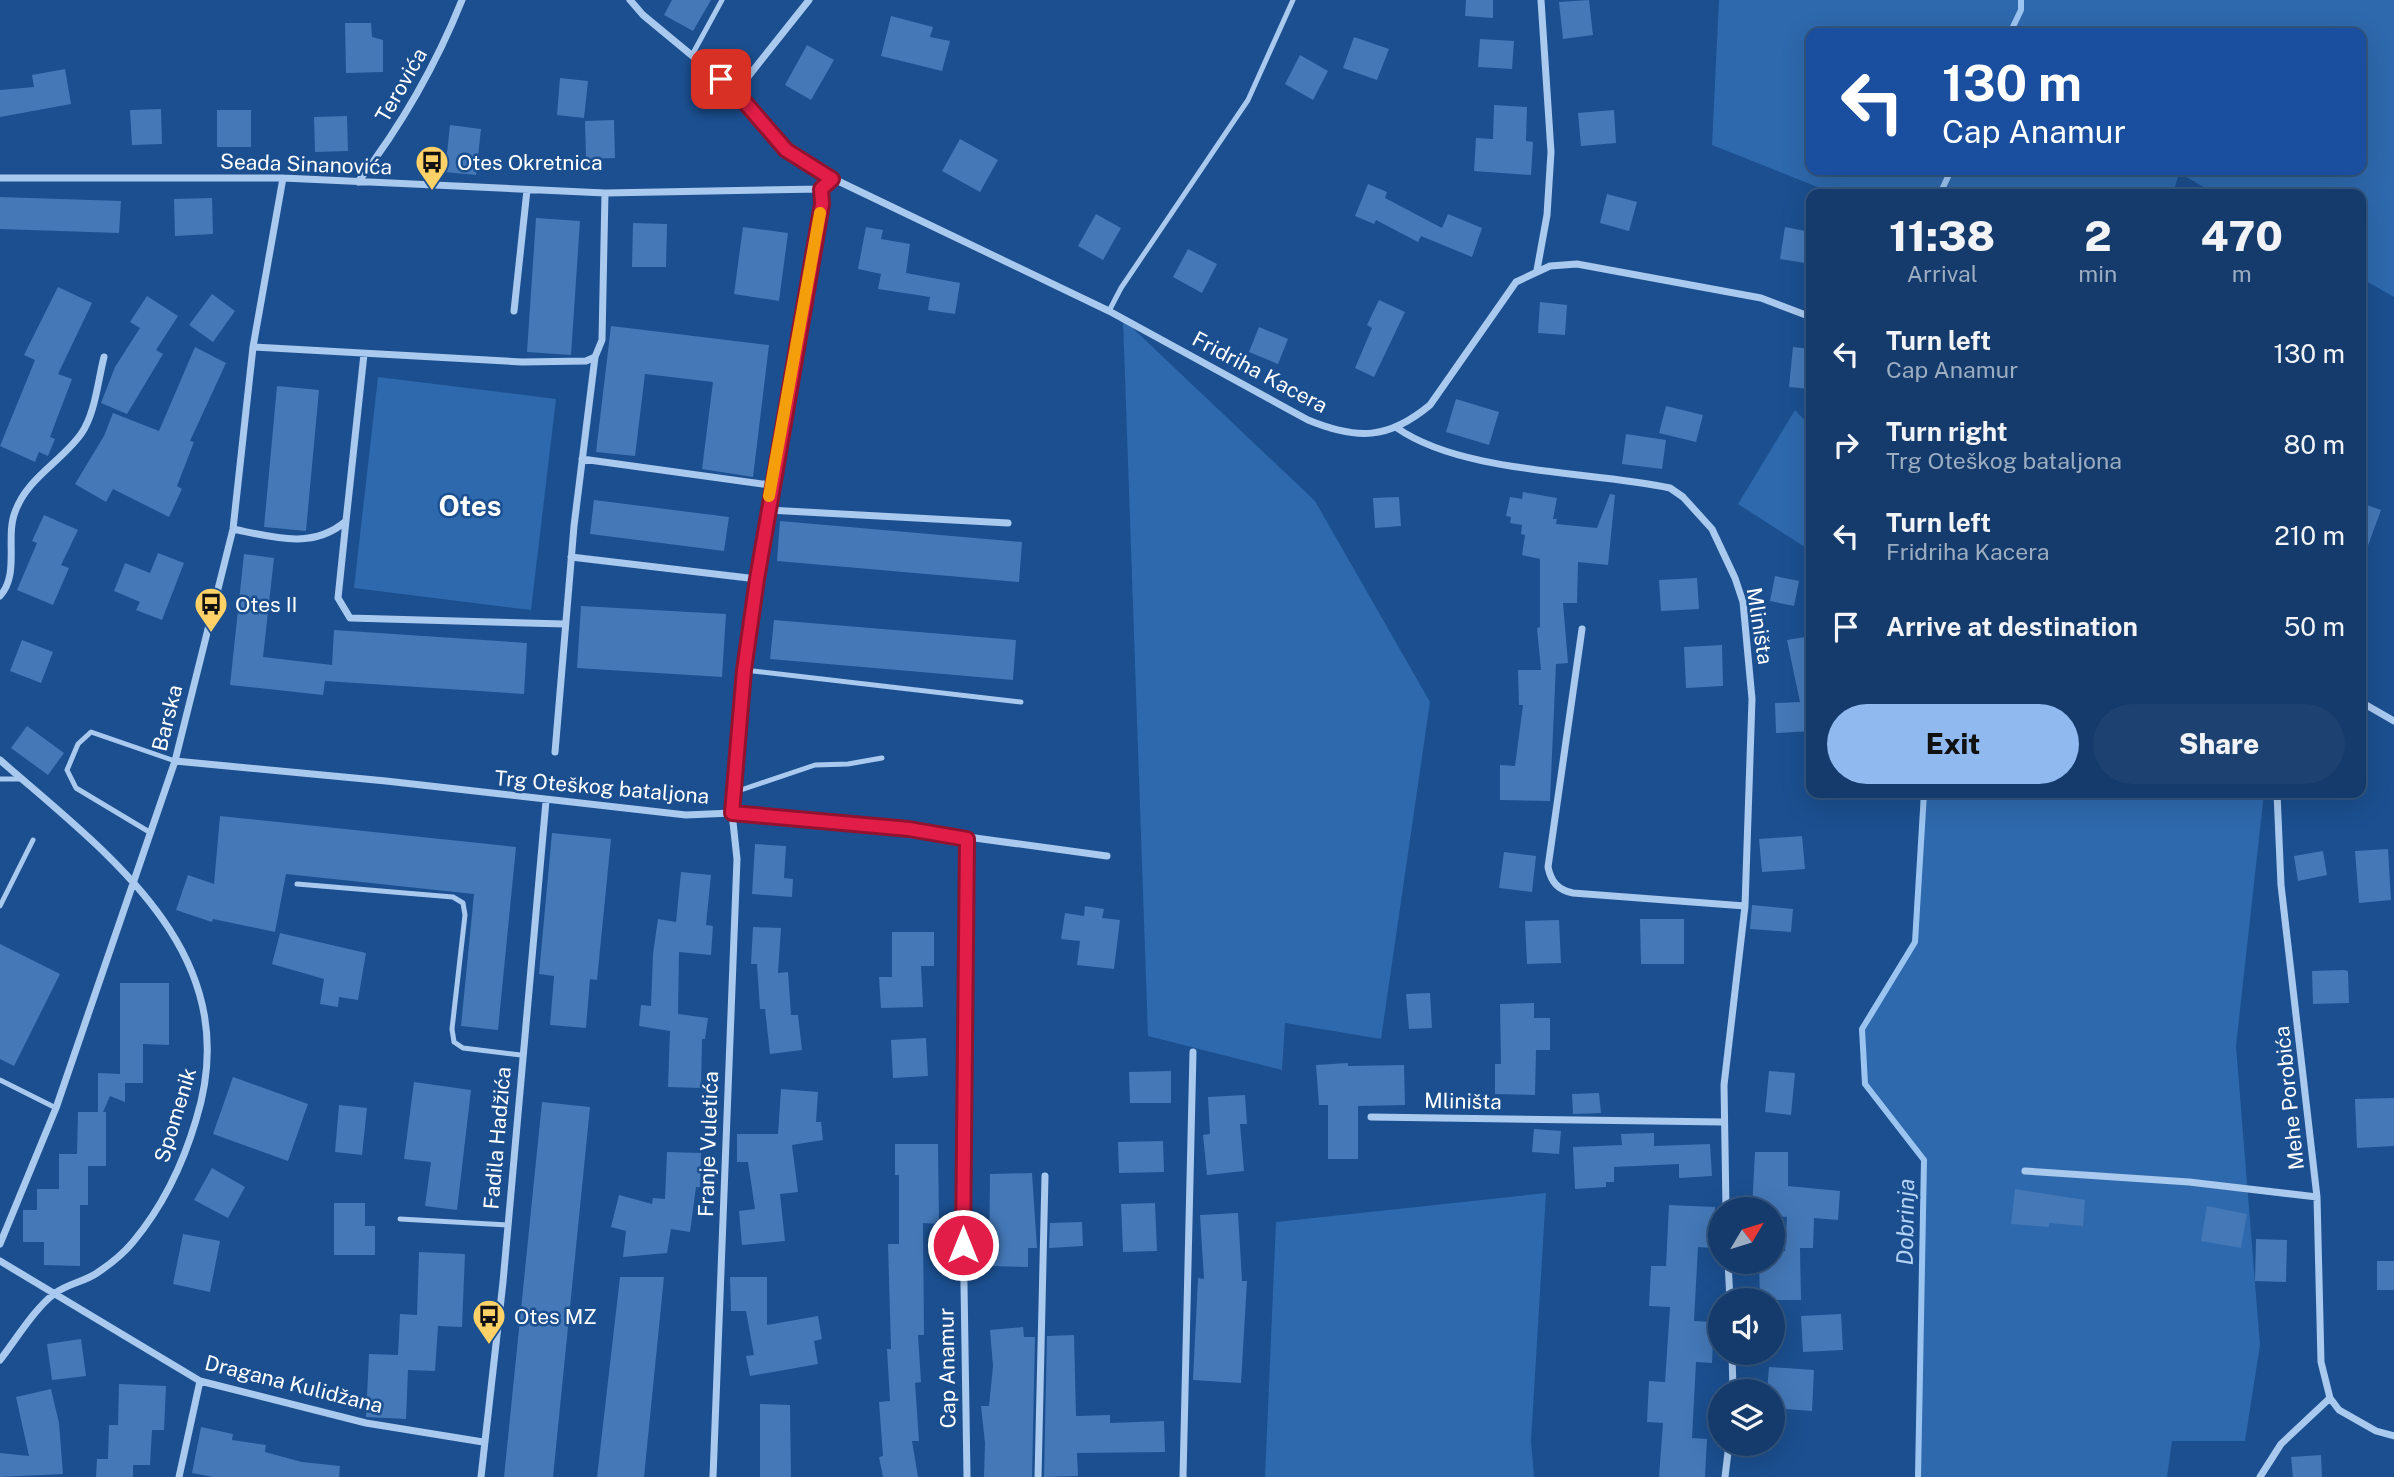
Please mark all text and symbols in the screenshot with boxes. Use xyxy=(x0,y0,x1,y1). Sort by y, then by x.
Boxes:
street label: Terovića xyxy=(370,44,432,126)
pin xyxy=(691,49,751,109)
text: 130 m xyxy=(1942,54,2082,112)
icon: left xyxy=(1827,56,1918,147)
icon: arrive xyxy=(702,60,740,98)
text: Cap Anamur xyxy=(1942,113,2126,150)
bus stop icon: Otes Okretnica xyxy=(413,143,451,192)
street label: Seada Sinanovića xyxy=(219,149,393,179)
place label: Otes Okretnica xyxy=(457,150,603,175)
text: 11:38 xyxy=(1889,211,1995,260)
text: 2 xyxy=(2084,211,2112,260)
text: 470 xyxy=(2200,211,2283,260)
text: Arrival xyxy=(1907,260,1978,287)
text: min xyxy=(2078,260,2117,287)
text: m xyxy=(2232,260,2252,287)
text: Turn left xyxy=(1886,325,1991,356)
street label: Fridriha Kacera xyxy=(1188,326,1332,418)
icon: left xyxy=(1827,335,1865,373)
text: 130 m xyxy=(2273,338,2345,369)
text: Cap Anamur xyxy=(1886,356,2018,383)
text: Turn right xyxy=(1886,416,2008,447)
icon: right xyxy=(1827,426,1865,464)
text: 80 m xyxy=(2284,429,2345,460)
text: Trg Oteškog bataljona xyxy=(1886,447,2122,474)
district label: Otes xyxy=(438,489,502,522)
text: Turn left xyxy=(1886,507,1991,538)
icon: left xyxy=(1827,517,1865,555)
text: 210 m xyxy=(2274,520,2345,551)
text: Fridriha Kacera xyxy=(1886,538,2050,565)
bus stop icon: Otes II xyxy=(192,585,230,634)
street label: Mliništa xyxy=(1742,586,1778,666)
place label: Otes II xyxy=(235,592,298,617)
icon: arrive xyxy=(1827,608,1865,646)
text: Arrive at destination xyxy=(1886,611,2138,642)
text: 50 m xyxy=(2284,611,2345,642)
street label: Barska xyxy=(147,682,187,754)
button: Exit xyxy=(1827,704,2079,784)
button: Share xyxy=(2093,704,2345,784)
street label: Trg Oteškog bataljona xyxy=(494,765,710,809)
street label: Mehe Porobića xyxy=(2269,1025,2309,1171)
street label: Spomenik xyxy=(149,1064,201,1165)
street label: Fadila Hadžića xyxy=(478,1066,516,1210)
street label: Franje Vuletića xyxy=(693,1071,723,1217)
street label: Mliništa xyxy=(1424,1088,1502,1114)
water label: Dobrinja xyxy=(1891,1178,1919,1266)
north arrow xyxy=(1708,1197,1785,1274)
map controls xyxy=(1708,1197,1785,1456)
position arrow xyxy=(926,1208,1000,1282)
button: sound xyxy=(1708,1288,1785,1365)
bus stop icon: Otes MZ xyxy=(470,1297,508,1346)
place label: Otes MZ xyxy=(514,1304,597,1329)
street label: Cap Anamur xyxy=(933,1307,961,1429)
street label: Dragana Kulidžana xyxy=(202,1350,386,1418)
button: layers xyxy=(1708,1379,1785,1456)

